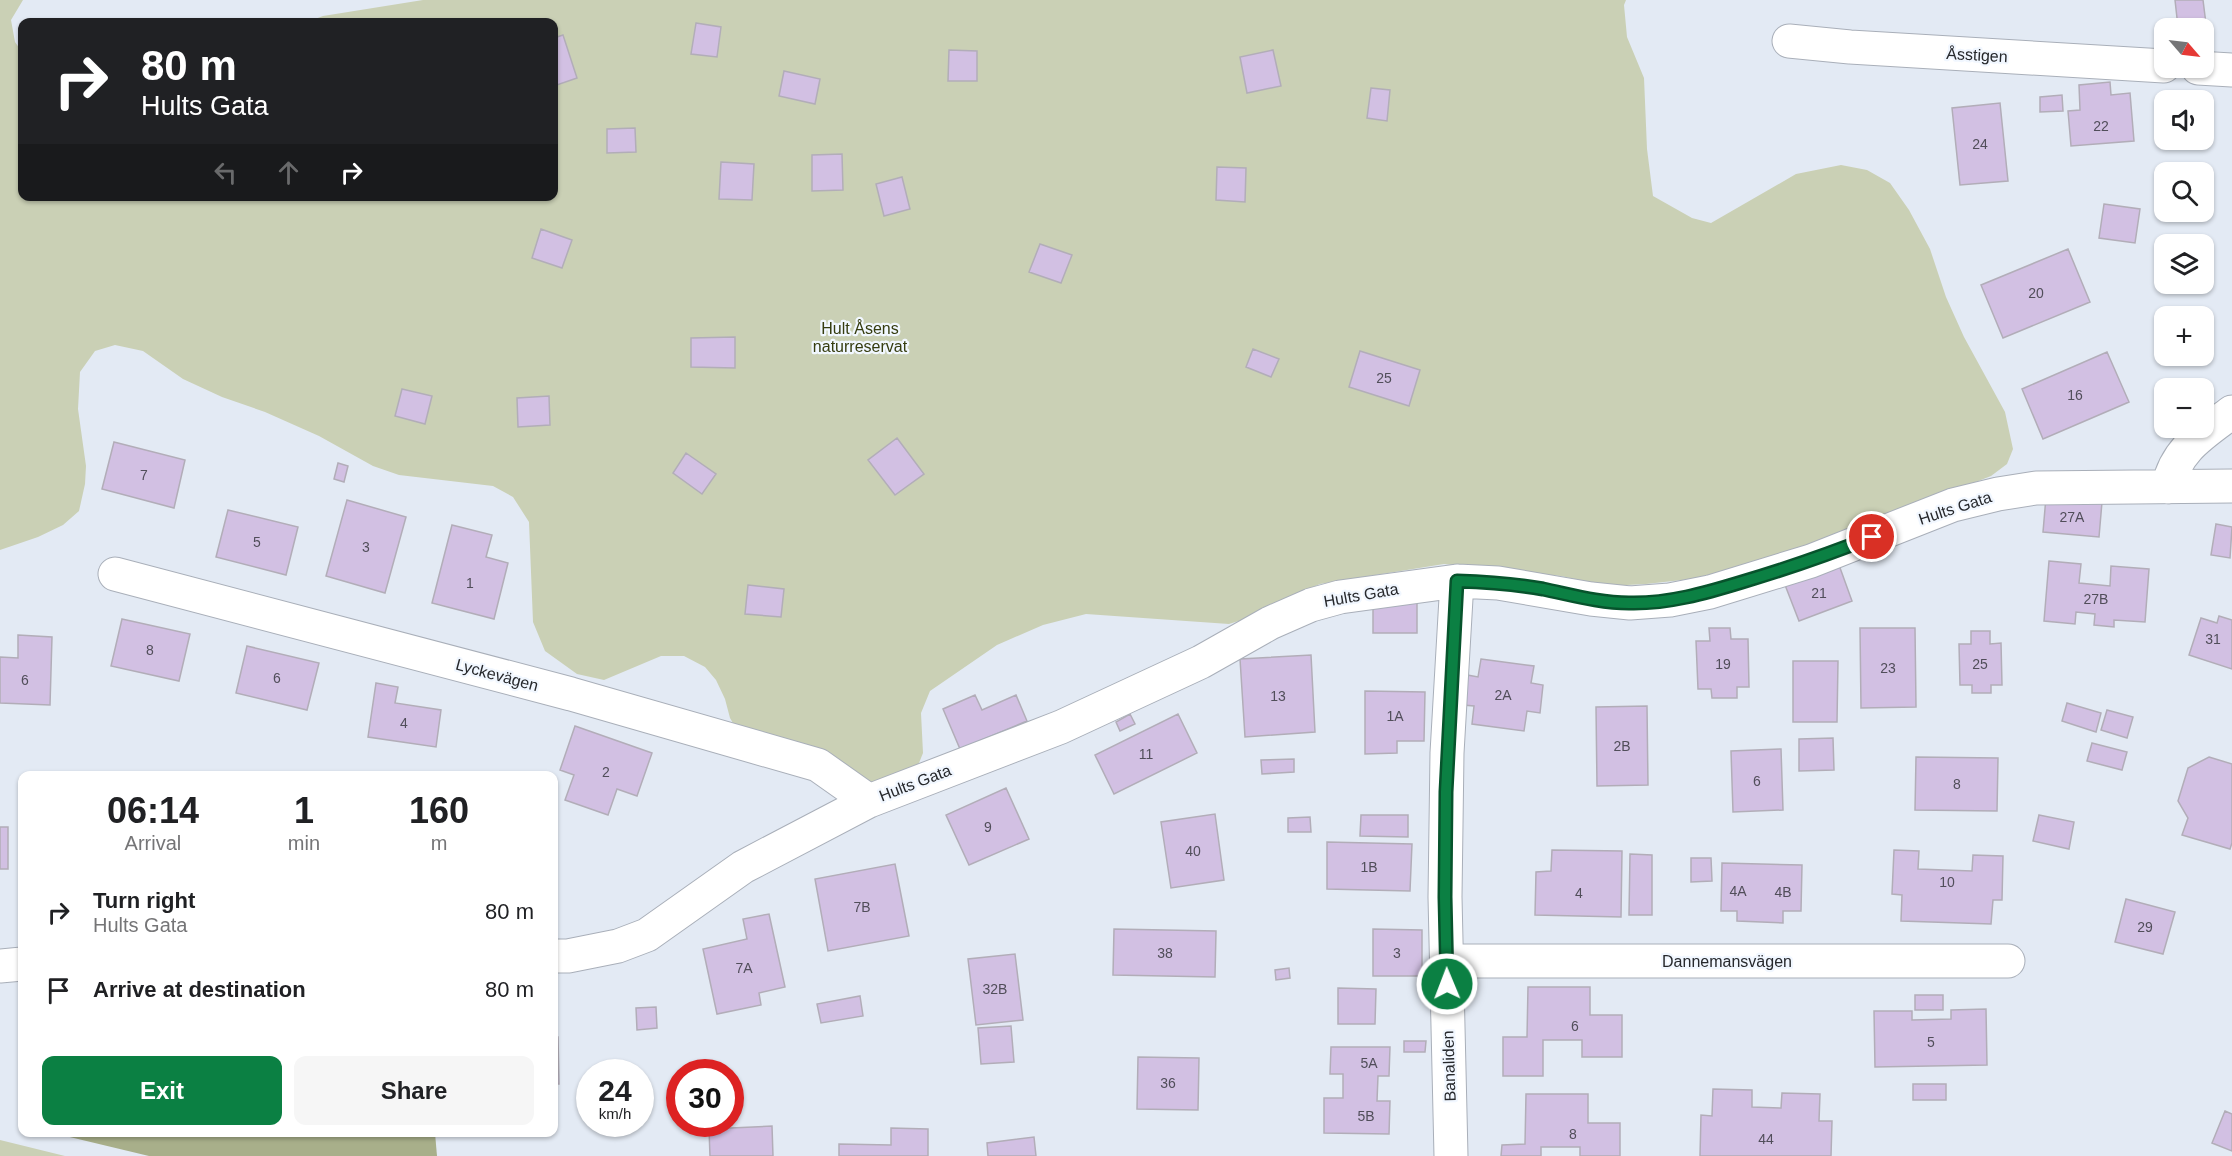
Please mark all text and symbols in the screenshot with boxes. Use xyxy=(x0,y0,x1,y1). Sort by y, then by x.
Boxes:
north arrow xyxy=(2154,18,2214,78)
map controls xyxy=(2154,18,2214,438)
icon: right xyxy=(42,42,120,120)
text: 80 m xyxy=(141,42,237,89)
street label: Åsstigen xyxy=(1946,44,2008,65)
button: sound xyxy=(2154,90,2214,150)
text: Hults Gata xyxy=(141,91,269,121)
house number: 22 xyxy=(2093,118,2109,134)
house number: 24 xyxy=(1972,136,1988,152)
icon: left xyxy=(209,156,242,189)
icon: ahead xyxy=(272,156,305,189)
icon: right xyxy=(335,156,368,189)
button: search xyxy=(2154,162,2214,222)
button: layers xyxy=(2154,234,2214,294)
house number: 20 xyxy=(2028,285,2044,301)
button: + xyxy=(2154,306,2214,366)
park label: Hult Åsens naturreservat xyxy=(813,319,908,355)
house number: 25 xyxy=(1376,370,1392,386)
button: − xyxy=(2154,378,2214,438)
house number: 16 xyxy=(2067,387,2083,403)
house number: 7 xyxy=(140,467,148,483)
street label: Hults Gata xyxy=(1916,488,1994,528)
house number: 27A xyxy=(2060,509,2085,525)
pin xyxy=(1846,511,1897,562)
icon: arrive xyxy=(1855,520,1888,553)
house number: 5 xyxy=(253,534,261,550)
house number: 3 xyxy=(362,539,370,555)
house number: 1 xyxy=(466,575,474,591)
street label: Hults Gata xyxy=(1322,580,1400,610)
house number: 21 xyxy=(1811,585,1827,601)
house number: 27B xyxy=(2084,591,2108,607)
house number: 31 xyxy=(2205,631,2221,647)
house number: 8 xyxy=(146,642,154,658)
street label: Lyckevägen xyxy=(454,656,540,694)
house number: 19 xyxy=(1715,656,1731,672)
house number: 25 xyxy=(1972,656,1988,672)
house number: 23 xyxy=(1880,660,1896,676)
house number: 6 xyxy=(273,670,281,686)
house number: 6 xyxy=(21,672,29,688)
house number: 2A xyxy=(1494,687,1512,703)
house number: 13 xyxy=(1270,688,1286,704)
house number: 1A xyxy=(1386,708,1404,724)
house number: 4 xyxy=(400,715,408,731)
house number: 2B xyxy=(1613,738,1631,754)
house number: 11 xyxy=(1139,746,1153,762)
street label: Hults Gata xyxy=(877,761,953,804)
house number: 2 xyxy=(602,764,610,780)
house number: 6 xyxy=(1753,773,1761,789)
house number: 8 xyxy=(1953,776,1961,792)
text: 06:14 xyxy=(107,790,199,831)
text: 1 xyxy=(294,790,314,831)
text: 160 xyxy=(409,790,469,831)
house number: 9 xyxy=(984,819,992,835)
text: Arrival xyxy=(125,832,181,854)
text: min xyxy=(288,832,320,854)
text: m xyxy=(431,832,447,854)
house number: 40 xyxy=(1185,843,1201,859)
house number: 1B xyxy=(1360,859,1378,875)
house number: 10 xyxy=(1939,874,1955,890)
house number: 4A xyxy=(1729,883,1747,899)
house number: 4B xyxy=(1774,884,1792,900)
house number: 4 xyxy=(1575,885,1583,901)
text: Turn right xyxy=(93,888,195,913)
icon: right xyxy=(42,896,75,929)
text: 80 m xyxy=(485,899,534,924)
house number: 7B xyxy=(853,899,871,915)
text: Hults Gata xyxy=(93,914,187,936)
house number: 29 xyxy=(2137,919,2153,935)
house number: 38 xyxy=(1157,945,1173,961)
house number: 3 xyxy=(1393,945,1401,961)
position arrow xyxy=(1415,952,1479,1016)
street label: Dannemansvägen xyxy=(1662,953,1792,970)
house number: 7A xyxy=(735,960,753,976)
icon: arrive xyxy=(42,974,75,1007)
text: Arrive at destination xyxy=(93,977,306,1002)
text: 80 m xyxy=(485,977,534,1002)
house number: 32B xyxy=(983,981,1007,997)
house number: 6 xyxy=(1571,1018,1579,1034)
street label: Banaliden xyxy=(1439,1030,1459,1102)
house number: 5 xyxy=(1927,1034,1935,1050)
house number: 5A xyxy=(1360,1055,1378,1071)
button: Exit xyxy=(42,1056,282,1125)
button: Share xyxy=(294,1056,534,1125)
speed limit sign: 30 xyxy=(666,1059,744,1137)
text: 24 xyxy=(598,1074,632,1107)
house number: 36 xyxy=(1160,1075,1176,1091)
text: km/h xyxy=(599,1105,631,1122)
house number: 5B xyxy=(1357,1108,1375,1124)
house number: 8 xyxy=(1569,1126,1577,1142)
house number: 44 xyxy=(1758,1131,1774,1147)

